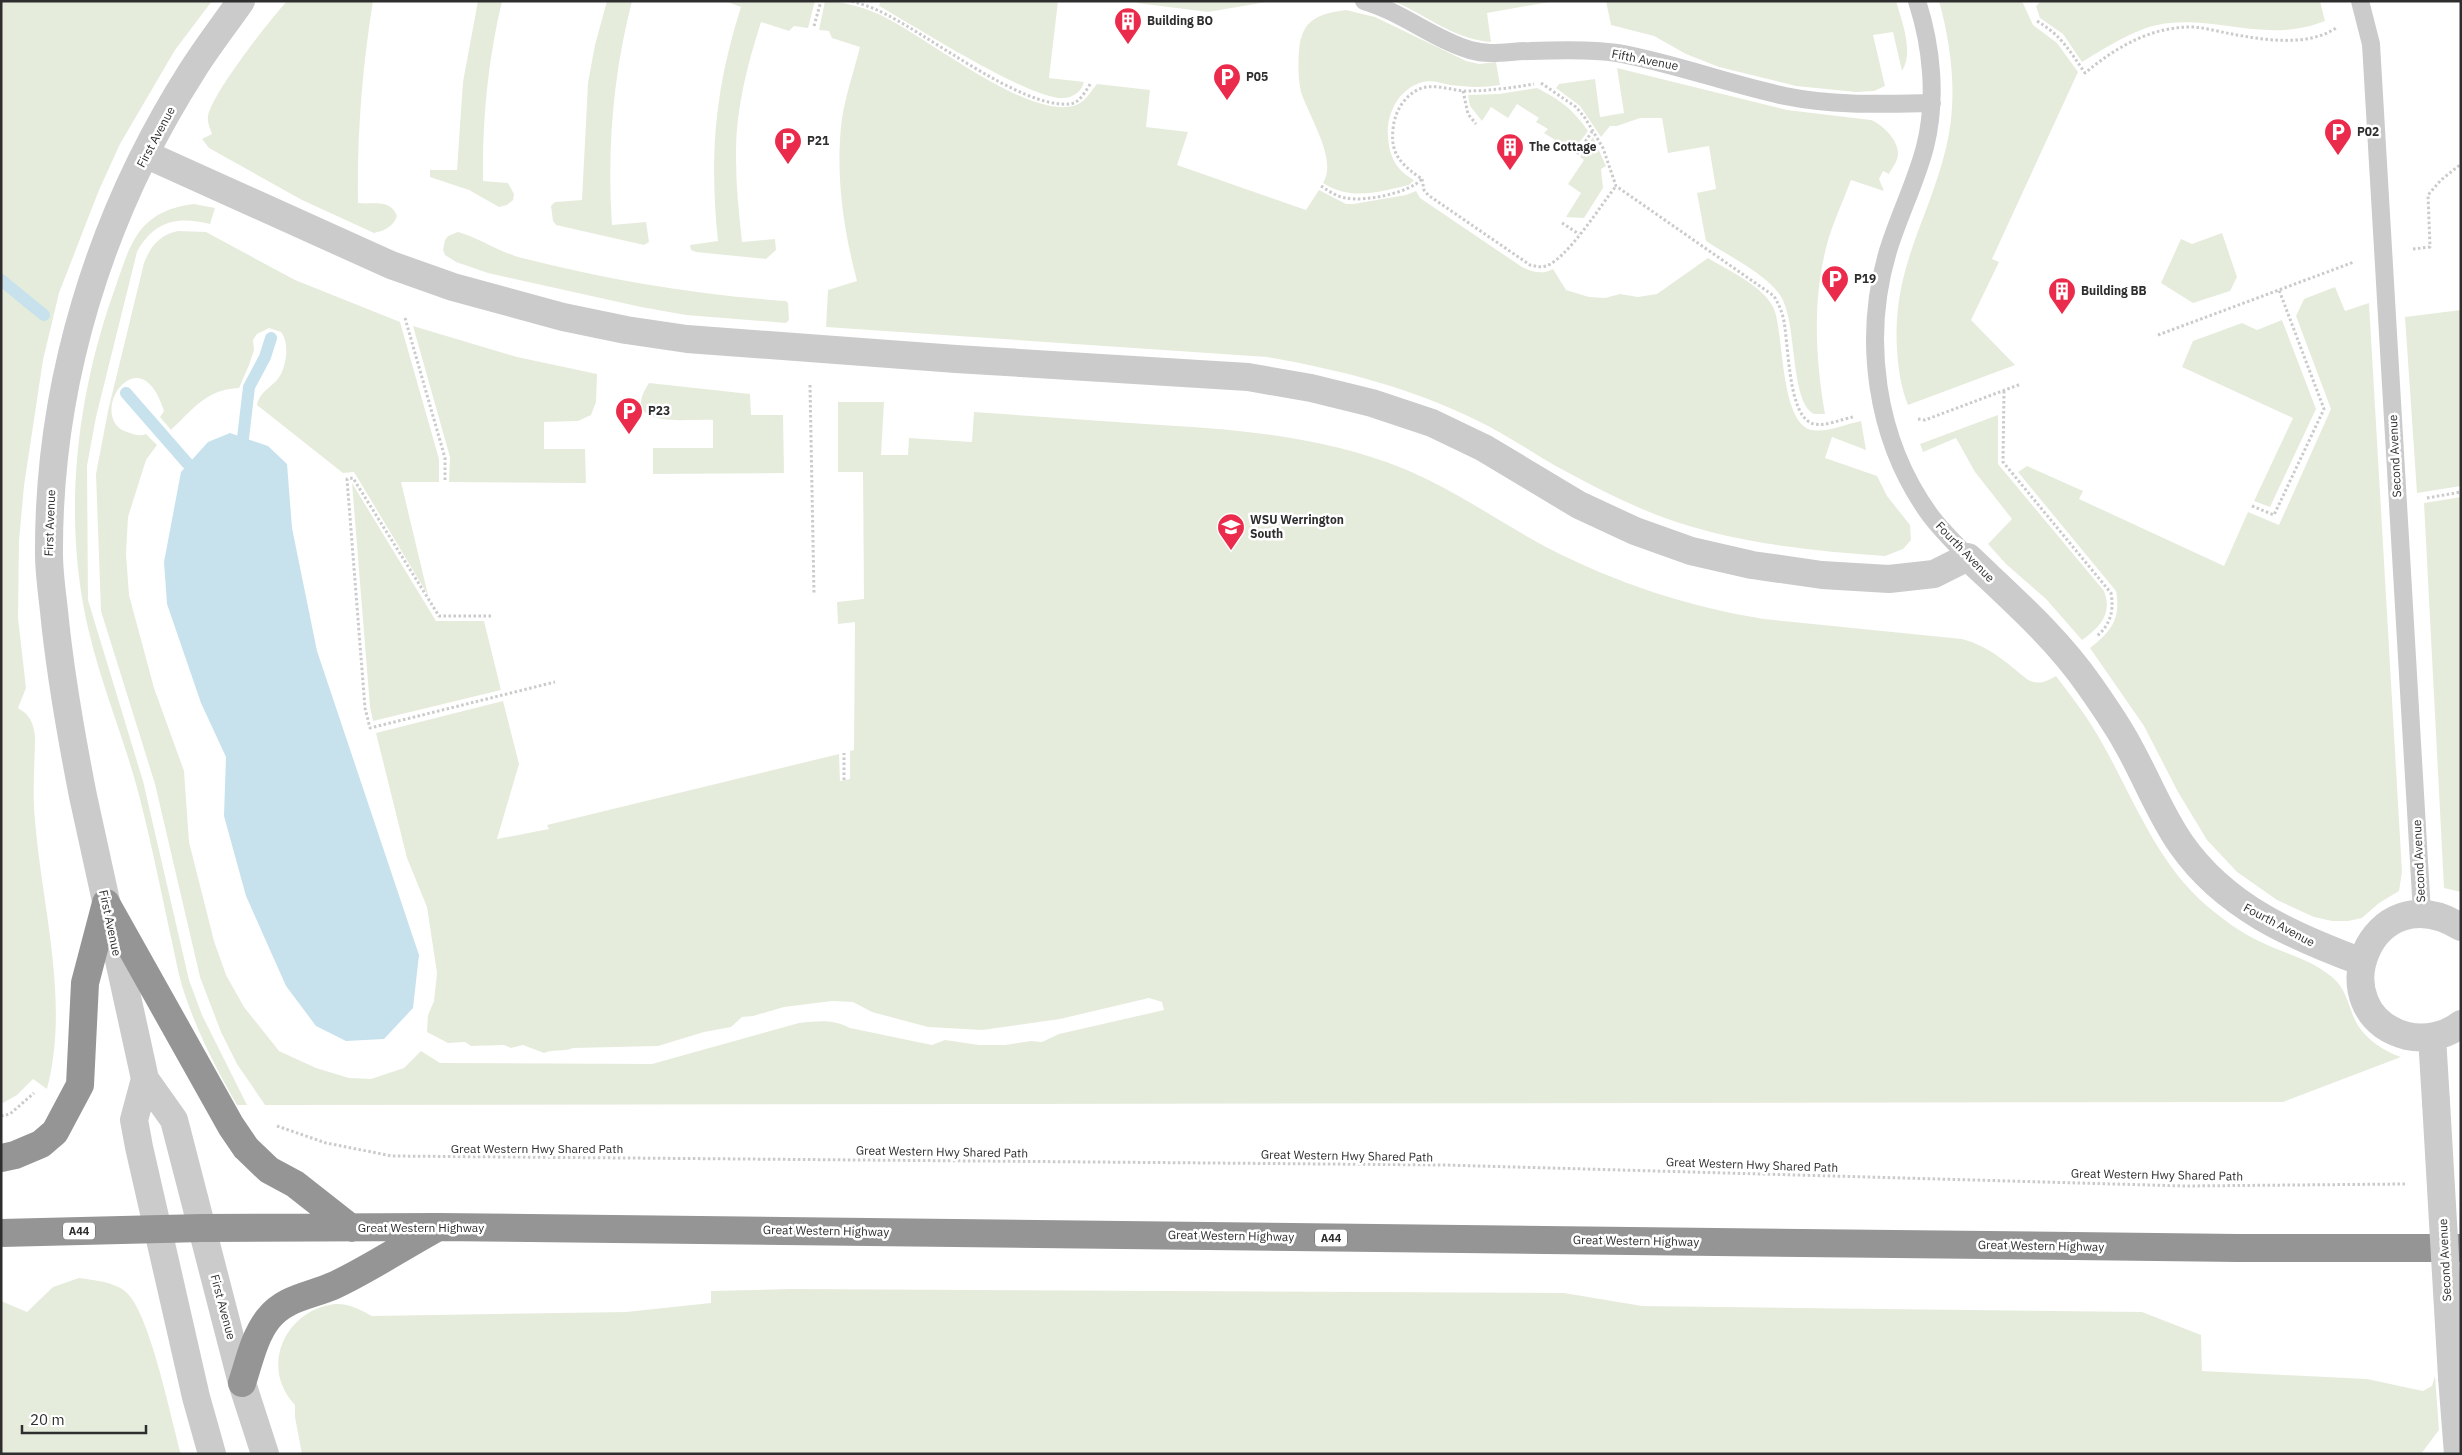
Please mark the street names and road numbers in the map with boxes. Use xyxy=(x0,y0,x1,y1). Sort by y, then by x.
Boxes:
street label: Fifth Avenue xyxy=(1611,46,1680,73)
street label: First Avenue xyxy=(133,103,178,170)
street label: Second Avenue xyxy=(2385,414,2404,498)
street label: First Avenue xyxy=(41,489,58,557)
street label: Fourth Avenue xyxy=(1933,518,1998,585)
street label: Second Avenue xyxy=(2409,819,2428,903)
street label: First Avenue xyxy=(96,889,125,958)
street label: Fourth Avenue xyxy=(2241,900,2318,950)
street label: Great Western Hwy Shared Path xyxy=(451,1141,623,1156)
street label: Great Western Hwy Shared Path xyxy=(856,1142,1028,1161)
street label: Great Western Hwy Shared Path xyxy=(1261,1146,1433,1165)
street label: Great Western Hwy Shared Path xyxy=(1666,1154,1838,1175)
street label: Great Western Hwy Shared Path xyxy=(2071,1165,2243,1184)
street label: Second Avenue xyxy=(2435,1218,2454,1302)
street label: Great Western Highway xyxy=(358,1220,484,1235)
road number: A44 xyxy=(63,1222,95,1240)
street label: Great Western Highway xyxy=(763,1222,889,1239)
street label: Great Western Highway xyxy=(1168,1227,1294,1244)
road number: A44 xyxy=(1315,1230,1347,1246)
street label: Great Western Highway xyxy=(1573,1232,1699,1249)
street label: Great Western Highway xyxy=(1978,1237,2104,1254)
street label: First Avenue xyxy=(208,1273,240,1342)

